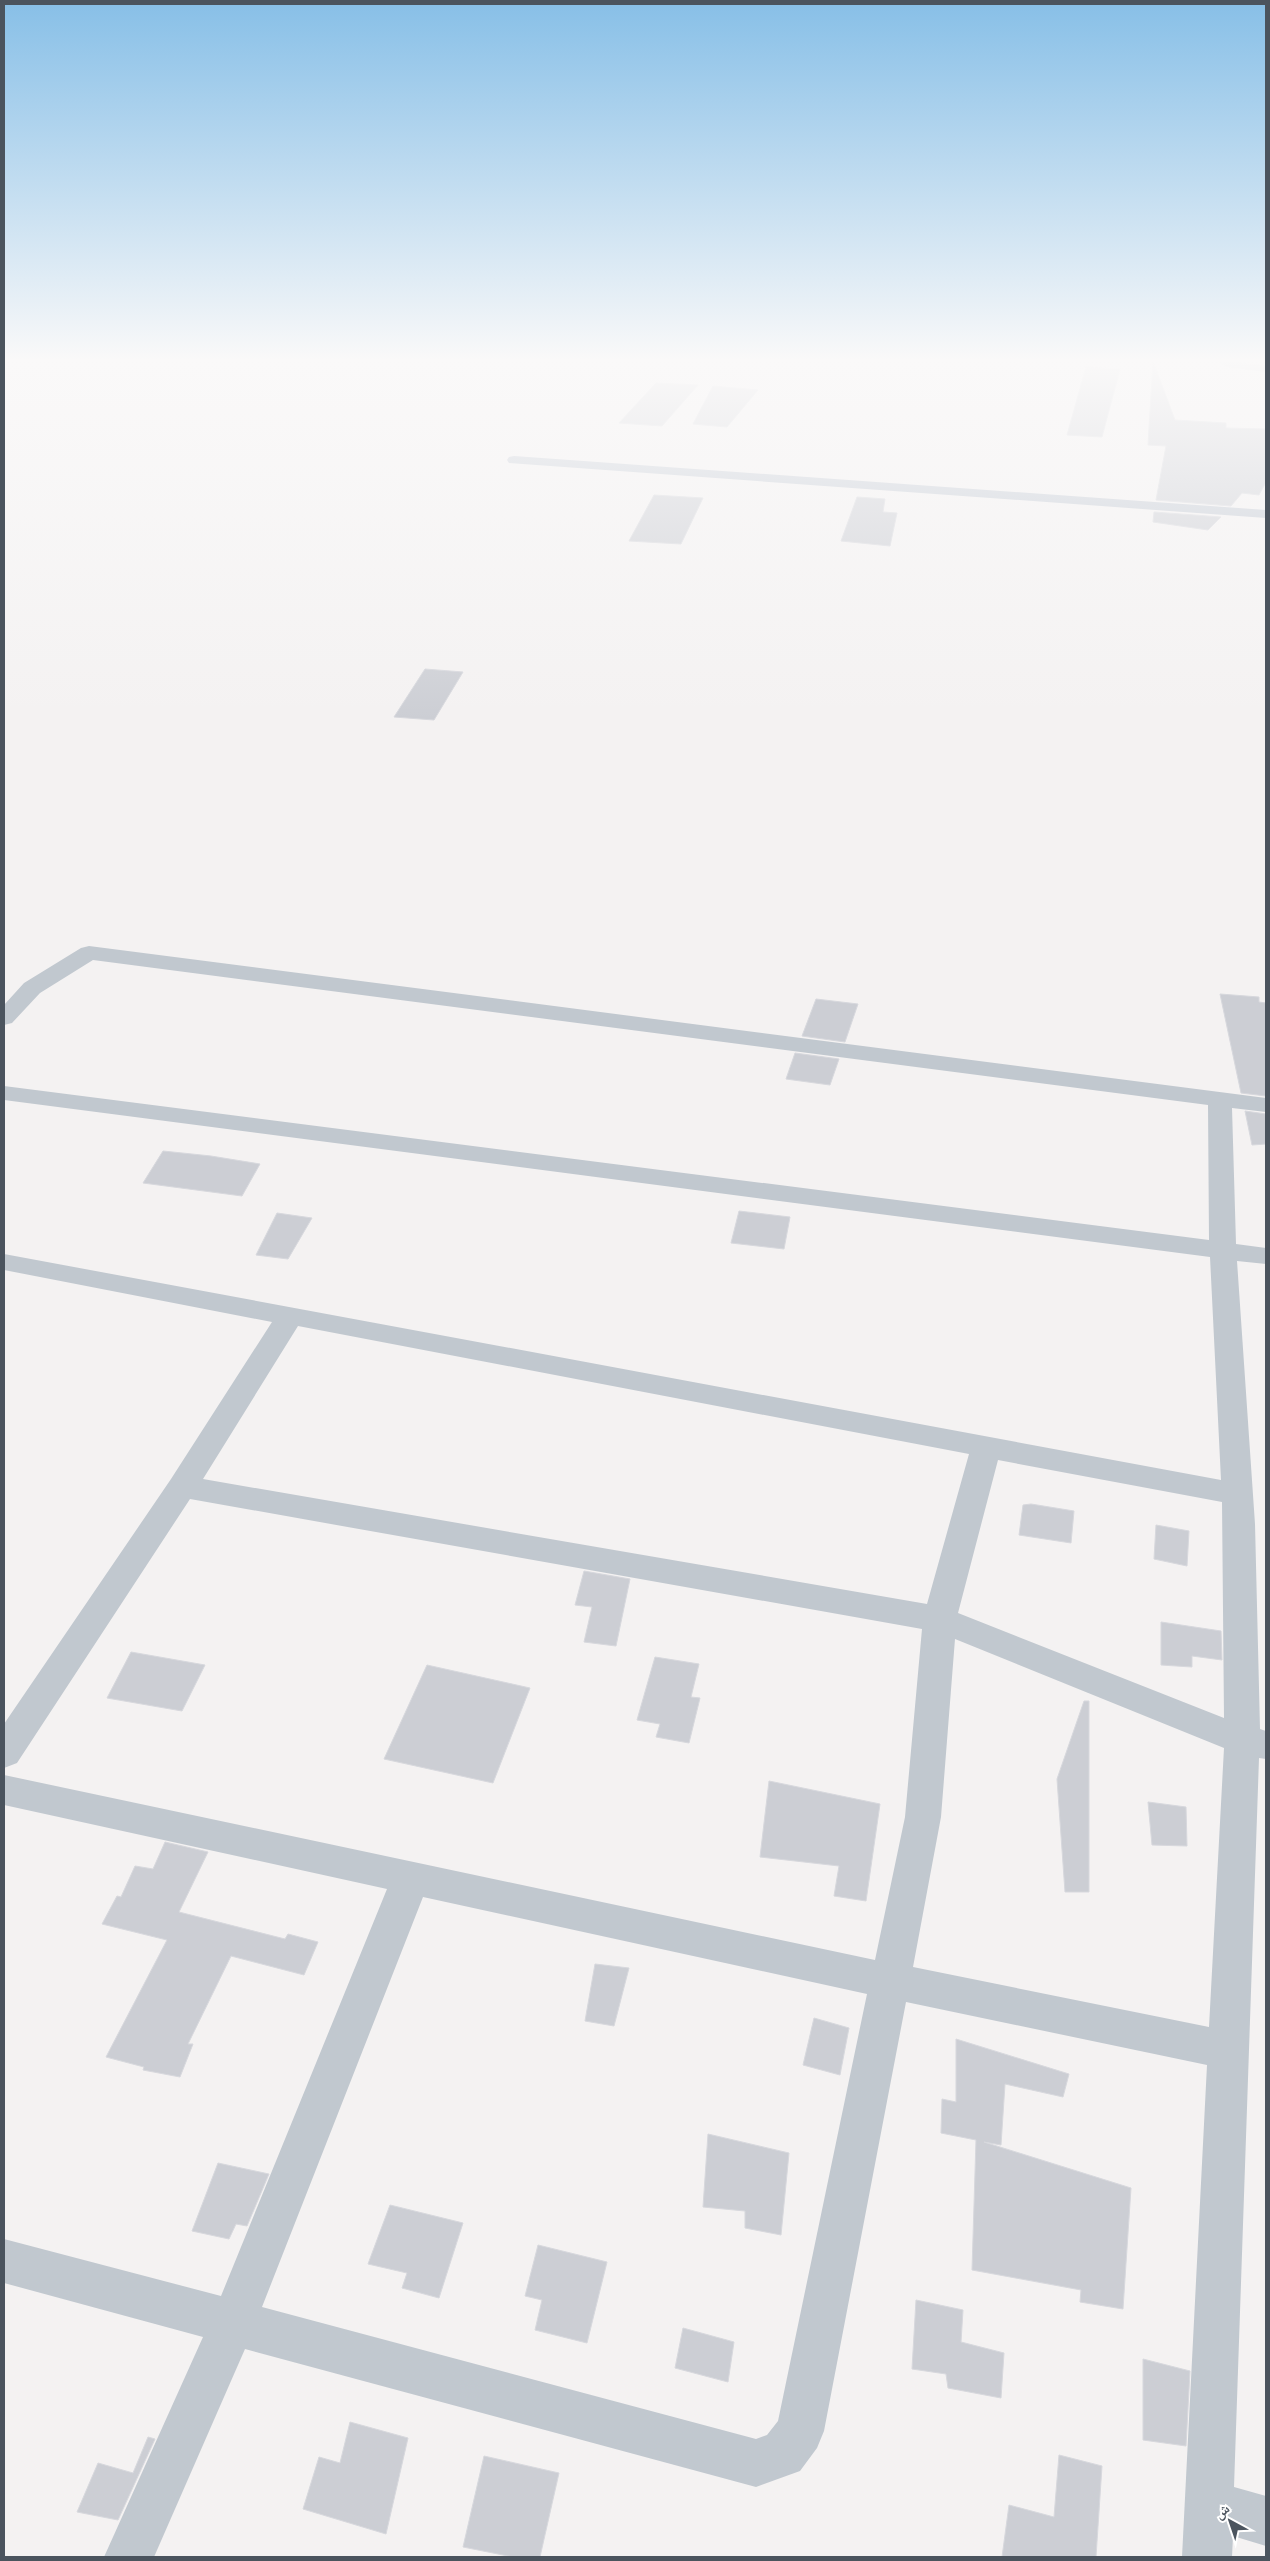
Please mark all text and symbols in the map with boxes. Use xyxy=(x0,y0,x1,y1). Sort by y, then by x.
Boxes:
north arrow xyxy=(1205,2496,1255,2546)
text: ش xyxy=(1209,2498,1234,2523)

